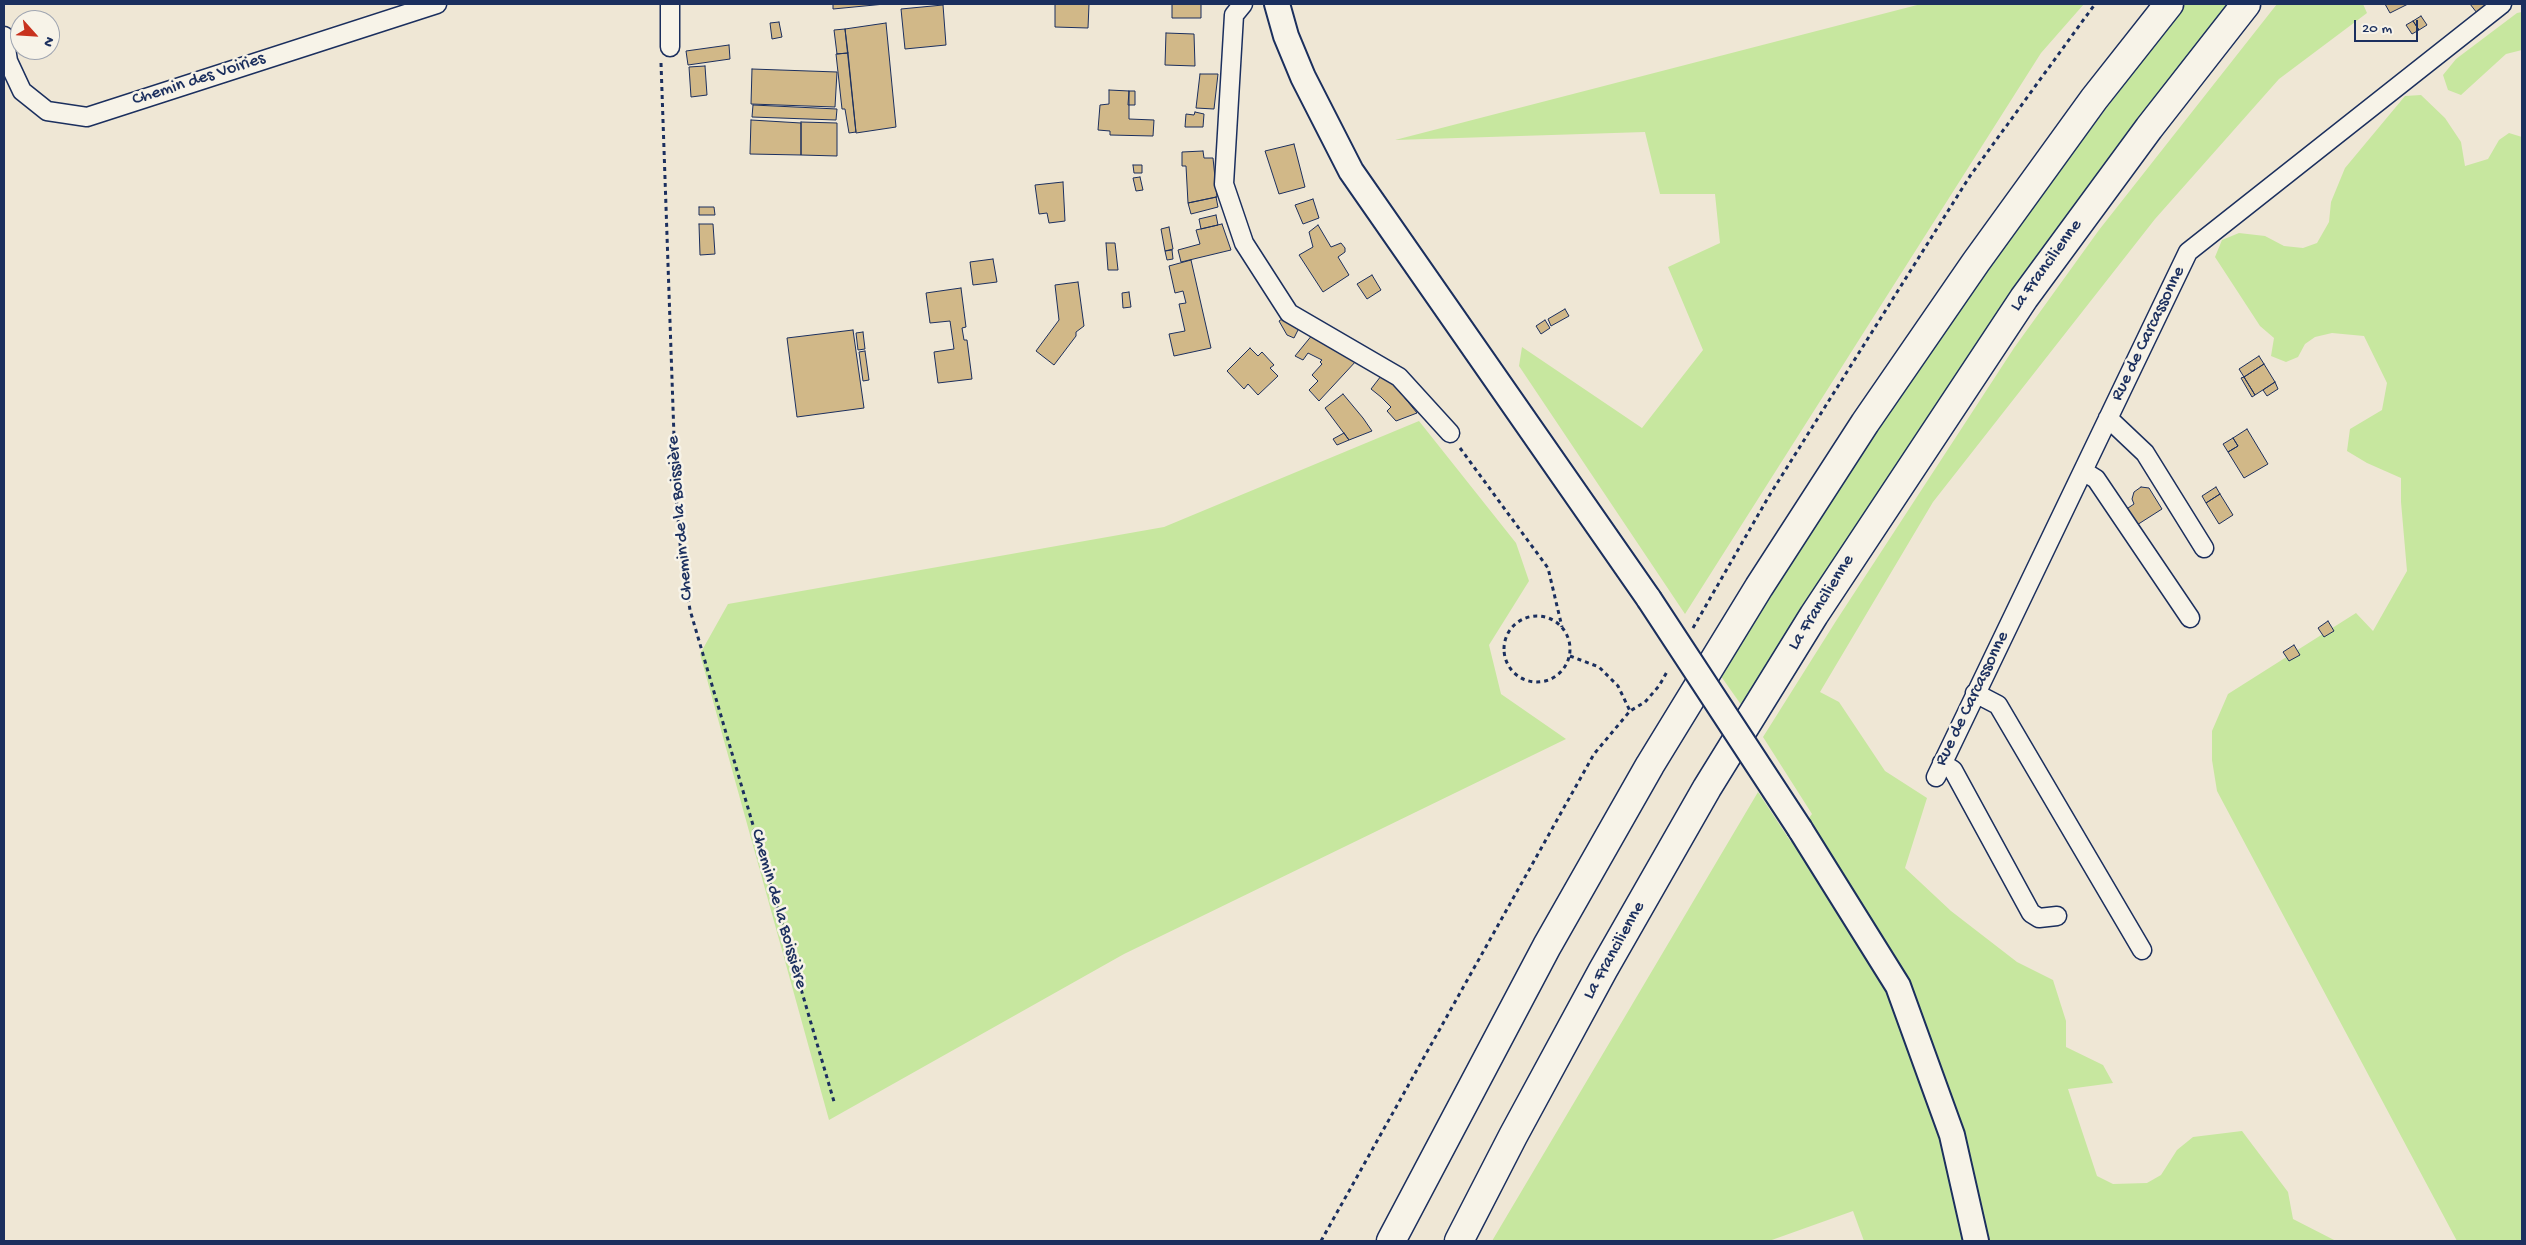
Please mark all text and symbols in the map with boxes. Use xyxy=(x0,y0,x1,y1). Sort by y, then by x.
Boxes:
north arrow xyxy=(10,10,60,60)
scale bar xyxy=(2356,10,2420,42)
text: 20 m xyxy=(2362,20,2392,38)
text: N xyxy=(38,34,58,49)
street label: Chemin des Voiries xyxy=(130,48,268,112)
street label: La Francilienne xyxy=(2006,216,2088,316)
street label: Rue de Carcassonne xyxy=(2107,263,2191,405)
street label: Chemin de la Boissière xyxy=(663,435,699,601)
street label: La Francilienne xyxy=(1784,551,1860,655)
street label: Rue de Carcassonne xyxy=(1931,628,2015,770)
street label: Chemin de la Boissière xyxy=(745,827,811,991)
street label: La Francilienne xyxy=(1579,898,1651,1004)

